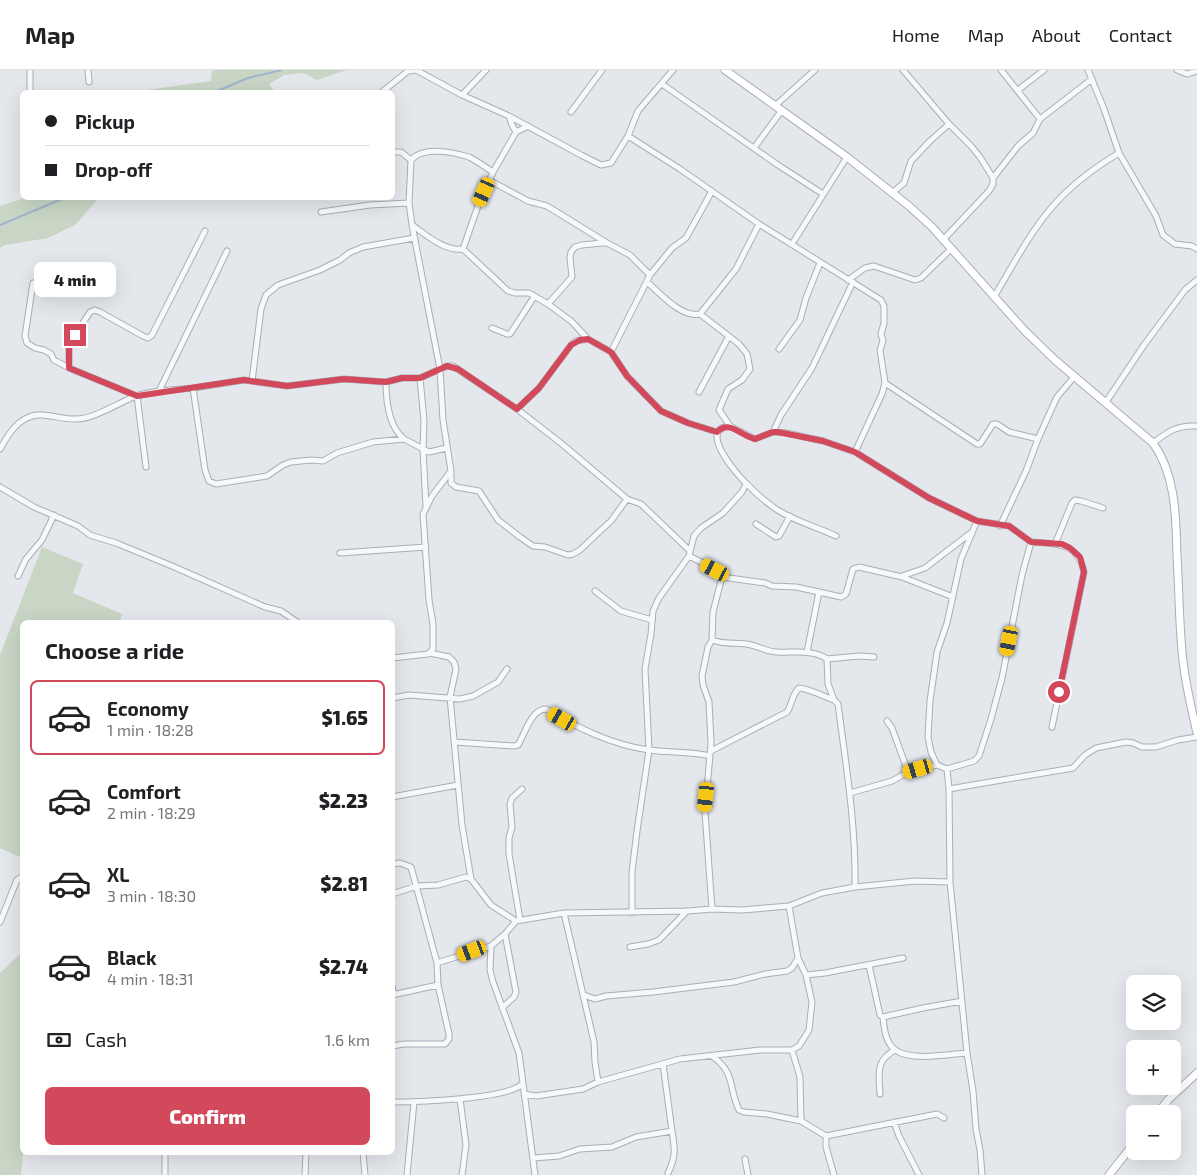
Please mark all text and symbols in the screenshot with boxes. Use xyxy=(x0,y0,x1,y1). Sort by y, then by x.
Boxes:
text: Map xyxy=(25,20,75,49)
text: Home xyxy=(892,24,940,46)
text: Map xyxy=(968,24,1004,46)
text: About xyxy=(1032,24,1081,46)
text: Contact xyxy=(1109,24,1172,46)
text: Pickup xyxy=(75,110,135,133)
text: Drop-off xyxy=(75,158,152,181)
car xyxy=(471,175,496,209)
callout: 4 min xyxy=(34,262,116,298)
text: 4 min xyxy=(54,270,96,289)
route end xyxy=(64,324,86,346)
car xyxy=(698,557,731,583)
car xyxy=(998,625,1019,657)
text: Choose a ride xyxy=(45,637,184,663)
route start xyxy=(1048,681,1070,703)
icon: car xyxy=(47,695,92,740)
text: Economy xyxy=(107,697,189,720)
car xyxy=(545,705,578,733)
text: $1.65 xyxy=(321,706,368,729)
text: 1 min · 18:28 xyxy=(107,720,194,739)
car xyxy=(901,758,934,780)
icon: car xyxy=(47,778,92,823)
text: Comfort xyxy=(107,780,181,803)
car xyxy=(696,781,715,813)
text: $2.23 xyxy=(319,789,368,812)
text: 2 min · 18:29 xyxy=(107,803,196,822)
icon: car xyxy=(47,861,92,906)
text: XL xyxy=(107,863,129,886)
text: $2.81 xyxy=(320,872,368,895)
text: 3 min · 18:30 xyxy=(107,886,196,905)
car xyxy=(455,939,488,963)
icon: car xyxy=(47,944,92,989)
text: Black xyxy=(107,946,157,969)
text: $2.74 xyxy=(319,955,368,978)
text: 4 min · 18:31 xyxy=(107,969,194,988)
map controls xyxy=(1126,975,1181,1160)
button: layers xyxy=(1126,975,1181,1030)
icon: cash xyxy=(45,1026,73,1054)
text: Cash xyxy=(85,1028,127,1051)
text: 1.6 km xyxy=(325,1030,370,1049)
button: + xyxy=(1126,1040,1181,1095)
button: Confirm xyxy=(45,1087,370,1145)
button: − xyxy=(1126,1105,1181,1160)

